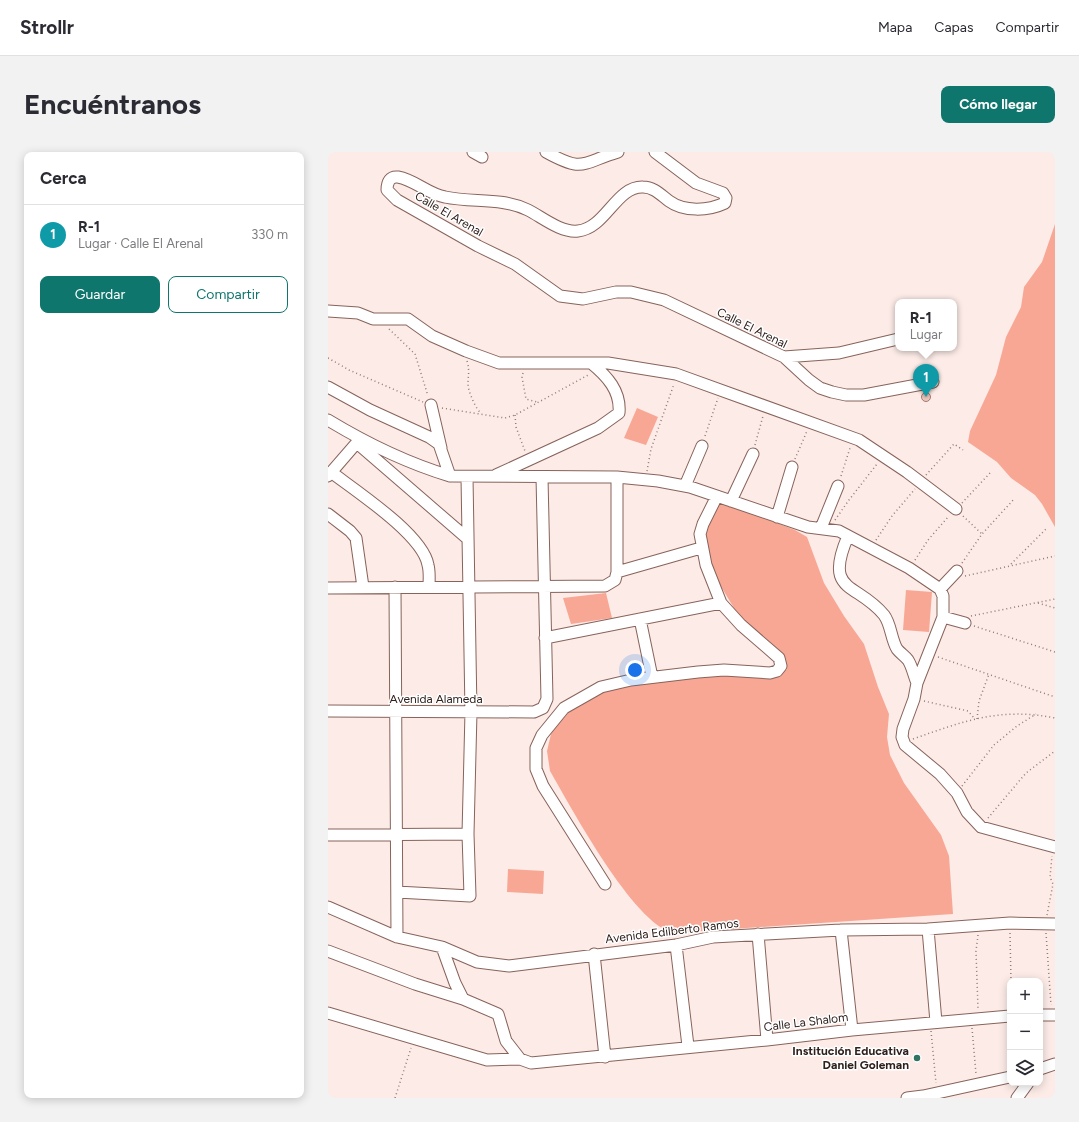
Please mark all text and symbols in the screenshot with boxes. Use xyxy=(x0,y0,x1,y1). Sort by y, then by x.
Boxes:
text: Strollr xyxy=(20,16,74,39)
text: Mapa xyxy=(878,19,912,36)
text: Capas xyxy=(934,19,973,36)
text: Compartir xyxy=(995,19,1059,36)
button: Cómo llegar xyxy=(941,86,1055,123)
text: Encuéntranos xyxy=(24,87,201,121)
text: Cerca xyxy=(40,168,87,188)
street label: Calle El Arenal xyxy=(412,189,486,239)
text: R-1 xyxy=(78,218,100,236)
text: 1 xyxy=(50,227,56,242)
text: 330 m xyxy=(251,227,288,242)
text: Lugar · Calle El Arenal xyxy=(78,236,203,251)
button: Guardar xyxy=(40,276,160,313)
button: Compartir xyxy=(168,276,288,313)
popup xyxy=(895,299,957,351)
street label: Calle El Arenal xyxy=(715,305,789,351)
text: R-1 xyxy=(910,309,932,327)
text: Lugar xyxy=(910,327,942,342)
pin: 1 xyxy=(913,364,939,397)
your location xyxy=(625,660,645,680)
street label: Avenida Alameda xyxy=(389,692,483,706)
street label: Avenida Edilberto Ramos xyxy=(605,916,740,946)
map controls xyxy=(1007,978,1043,1086)
button: + xyxy=(1007,978,1043,1014)
street label: Calle La Shalom xyxy=(763,1010,849,1034)
button: − xyxy=(1007,1014,1043,1050)
place label: Institución Educativa Daniel Goleman xyxy=(792,1044,909,1072)
button: layers xyxy=(1007,1050,1043,1086)
marker: Institución Educativa Daniel Goleman xyxy=(912,1053,922,1063)

